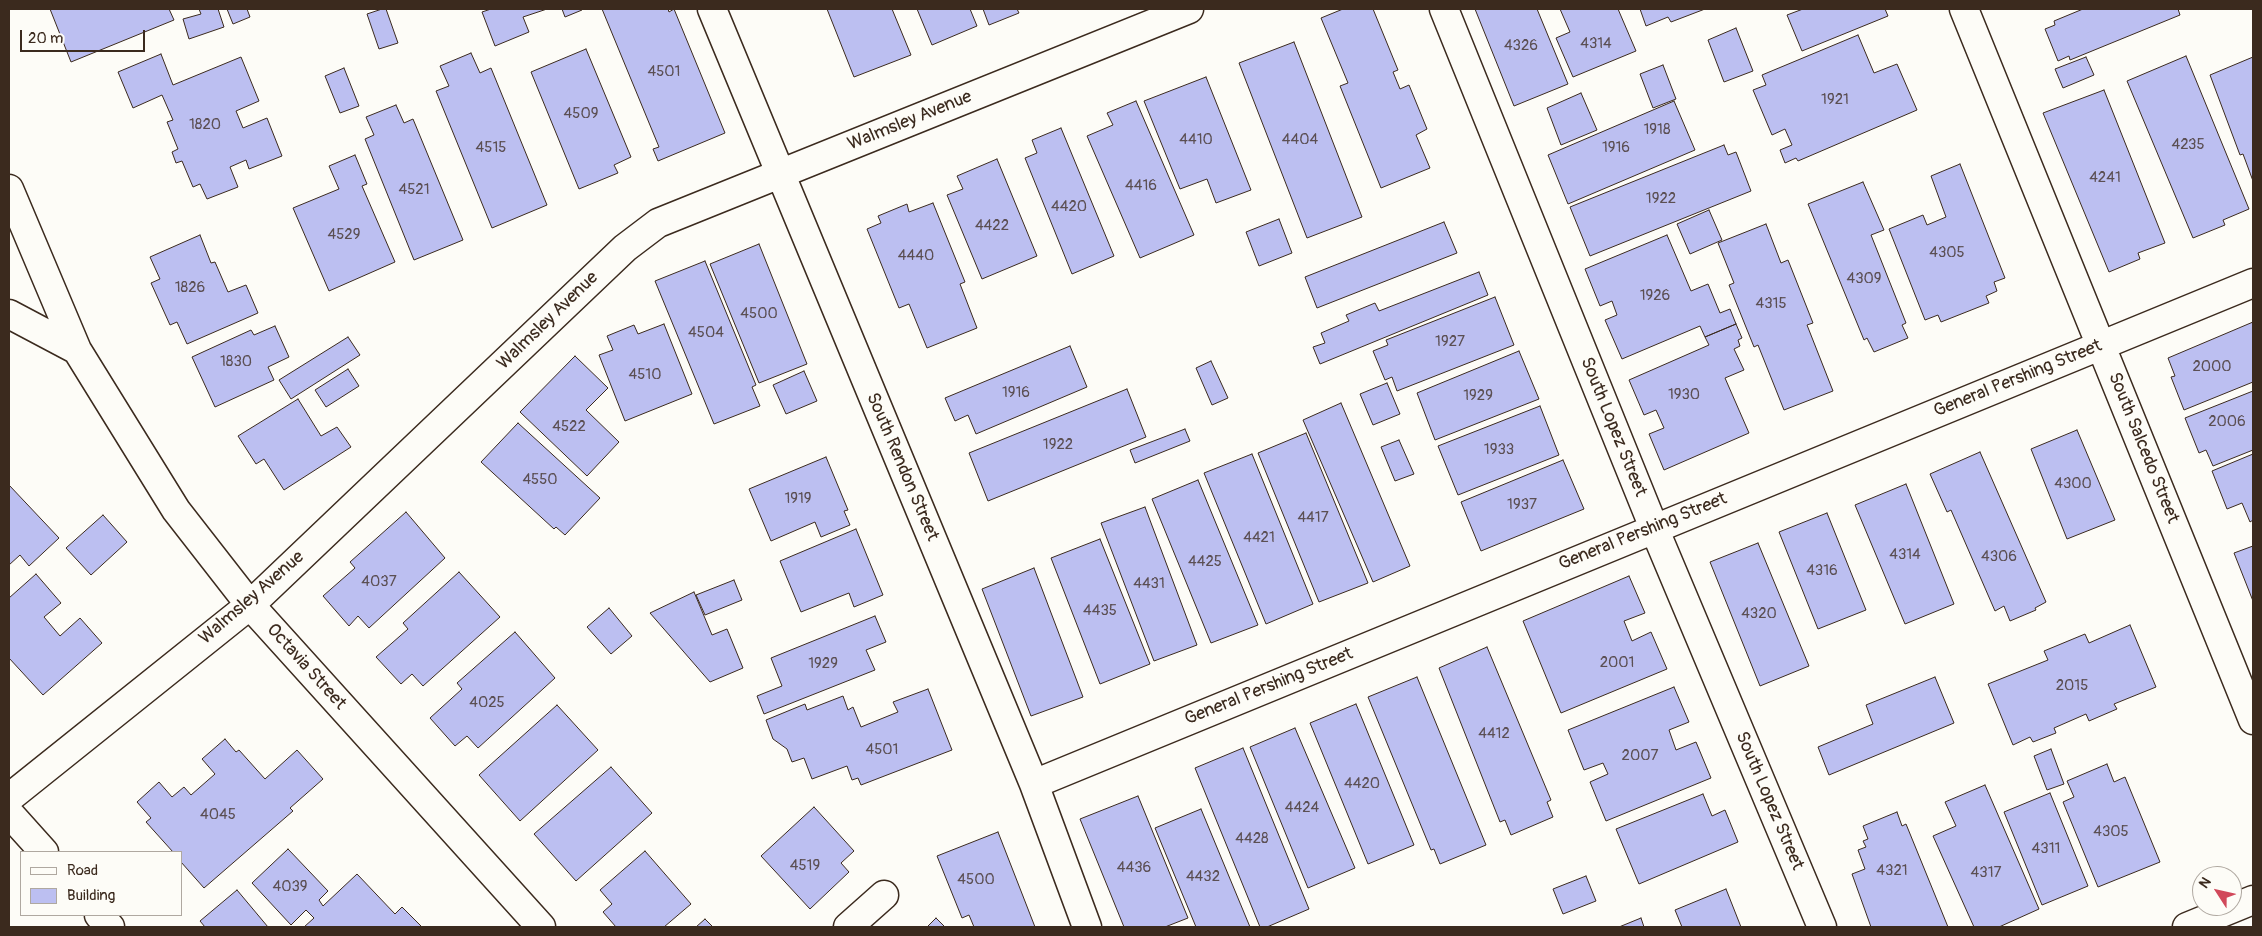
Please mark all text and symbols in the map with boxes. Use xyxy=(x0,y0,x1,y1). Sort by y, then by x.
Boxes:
scale bar xyxy=(22,20,148,52)
text: 20 m xyxy=(28,29,63,48)
house number: 4314 xyxy=(1580,35,1612,53)
house number: 4326 xyxy=(1504,37,1538,55)
house number: 4501 xyxy=(648,63,680,81)
street label: Walmsley Avenue xyxy=(845,86,975,156)
house number: 1921 xyxy=(1821,91,1849,109)
house number: 4509 xyxy=(564,105,598,123)
house number: 1820 xyxy=(189,116,221,134)
house number: 1918 xyxy=(1643,121,1671,139)
house number: 4410 xyxy=(1179,131,1213,149)
house number: 4404 xyxy=(1282,131,1318,149)
house number: 4235 xyxy=(2171,136,2205,154)
house number: 4515 xyxy=(476,139,506,157)
house number: 1916 xyxy=(1602,139,1630,157)
house number: 4241 xyxy=(2089,169,2121,187)
house number: 4416 xyxy=(1125,177,1157,195)
house number: 4521 xyxy=(398,181,430,199)
house number: 1922 xyxy=(1646,190,1676,208)
house number: 4420 xyxy=(1051,198,1087,216)
house number: 4422 xyxy=(975,217,1009,235)
house number: 4529 xyxy=(328,226,360,244)
house number: 4305 xyxy=(1929,244,1965,262)
house number: 4440 xyxy=(898,247,934,265)
street label: Walmsley Avenue xyxy=(493,267,603,375)
house number: 4309 xyxy=(1846,270,1882,288)
house number: 1826 xyxy=(175,279,205,297)
house number: 1926 xyxy=(1640,287,1670,305)
house number: 4315 xyxy=(1755,295,1787,313)
house number: 4500 xyxy=(740,305,778,323)
house number: 4504 xyxy=(688,324,724,342)
house number: 1927 xyxy=(1435,333,1465,351)
street label: General Pershing Street xyxy=(1931,335,2105,423)
house number: 1830 xyxy=(220,353,252,371)
street label: South Lopez Street xyxy=(1575,354,1651,500)
house number: 2000 xyxy=(2192,358,2232,376)
house number: 4510 xyxy=(629,366,661,384)
street label: South Salcedo Street xyxy=(2103,369,2183,527)
house number: 1916 xyxy=(1002,384,1030,402)
house number: 1930 xyxy=(1668,386,1700,404)
house number: 1929 xyxy=(1463,387,1493,405)
street label: South Rendon Street xyxy=(861,390,943,544)
house number: 2006 xyxy=(2208,413,2246,431)
house number: 4522 xyxy=(552,418,586,436)
house number: 1922 xyxy=(1043,436,1073,454)
house number: 1933 xyxy=(1484,441,1514,459)
house number: 4550 xyxy=(522,471,558,489)
house number: 4300 xyxy=(2054,475,2092,493)
street label: General Pershing Street xyxy=(1556,488,1730,576)
house number: 1919 xyxy=(784,490,812,508)
house number: 1937 xyxy=(1507,496,1537,514)
house number: 4417 xyxy=(1297,509,1329,527)
house number: 4421 xyxy=(1243,529,1275,547)
house number: 4314 xyxy=(1889,546,1921,564)
street label: Walmsley Avenue xyxy=(195,547,309,649)
house number: 4306 xyxy=(1981,548,2017,566)
house number: 4425 xyxy=(1188,553,1222,571)
house number: 4316 xyxy=(1806,562,1838,580)
house number: 4037 xyxy=(361,573,397,591)
house number: 4431 xyxy=(1133,575,1165,593)
house number: 4435 xyxy=(1083,602,1117,620)
house number: 4320 xyxy=(1741,605,1777,623)
street label: Octavia Street xyxy=(262,619,350,715)
street label: General Pershing Street xyxy=(1182,643,1356,731)
house number: 2001 xyxy=(1600,654,1634,672)
house number: 1929 xyxy=(808,655,838,673)
house number: 2015 xyxy=(2056,677,2088,695)
house number: 4025 xyxy=(469,694,505,712)
house number: 4412 xyxy=(1478,725,1510,743)
street label: South Lopez Street xyxy=(1730,729,1808,873)
house number: 4501 xyxy=(866,741,898,759)
house number: 2007 xyxy=(1622,747,1658,765)
house number: 4420 xyxy=(1344,775,1380,793)
house number: 4424 xyxy=(1285,799,1319,817)
house number: 4045 xyxy=(200,806,236,824)
house number: 4305 xyxy=(2093,823,2129,841)
house number: 4428 xyxy=(1235,830,1269,848)
house number: 4311 xyxy=(2032,840,2060,858)
legend xyxy=(20,851,182,916)
house number: 4519 xyxy=(790,857,820,875)
house number: 4436 xyxy=(1117,859,1151,877)
text: Road xyxy=(67,861,98,880)
house number: 4321 xyxy=(1876,862,1908,880)
house number: 4317 xyxy=(1971,864,2001,882)
north arrow xyxy=(2192,866,2242,916)
house number: 4432 xyxy=(1186,868,1220,886)
house number: 4500 xyxy=(957,871,995,889)
text: N xyxy=(2195,874,2215,891)
house number: 4039 xyxy=(272,878,308,896)
text: Building xyxy=(67,886,115,905)

